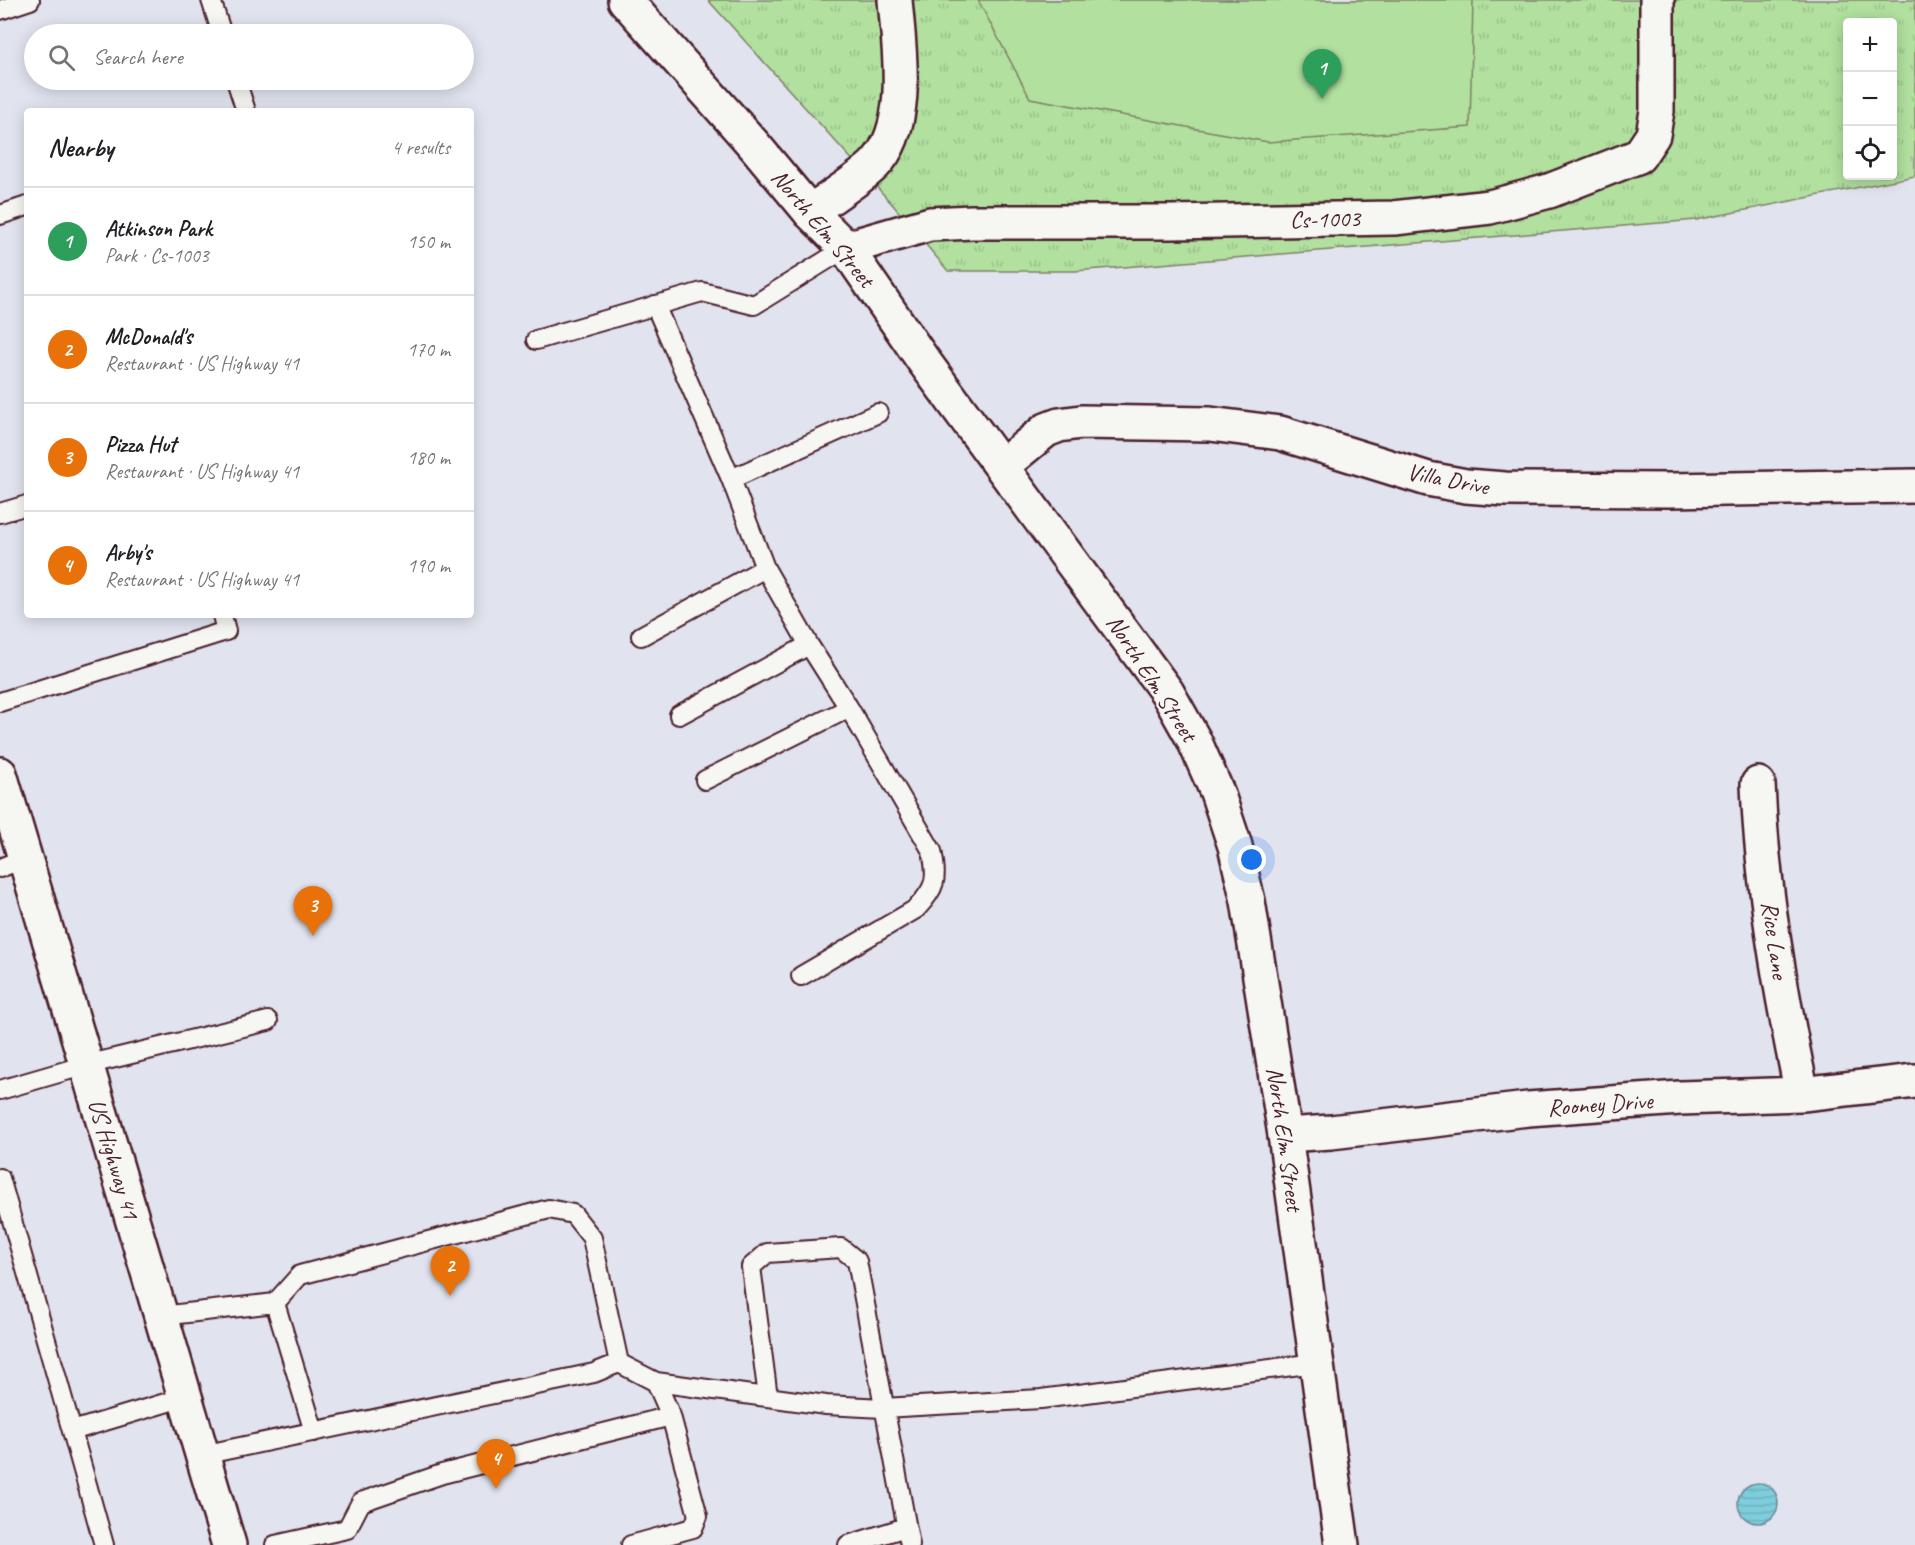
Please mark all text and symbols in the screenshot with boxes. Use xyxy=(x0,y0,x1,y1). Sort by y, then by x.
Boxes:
map controls xyxy=(1843,18,1897,180)
button: + xyxy=(1843,18,1897,72)
search box xyxy=(24,24,474,90)
icon: search xyxy=(45,41,78,74)
text: Search here xyxy=(93,43,183,71)
pin: 1 xyxy=(1302,50,1342,99)
button: − xyxy=(1843,72,1897,126)
button: locate xyxy=(1843,126,1897,180)
text: Nearby xyxy=(48,131,113,164)
text: 4 results xyxy=(391,135,450,160)
street label: North Elm Street xyxy=(765,163,882,295)
street label: Cs-1003 xyxy=(1290,203,1363,235)
text: Atkinson Park xyxy=(105,215,212,243)
text: 1 xyxy=(63,229,72,254)
text: 150 m xyxy=(407,229,450,254)
text: Park · Cs-1003 xyxy=(105,243,209,268)
text: McDonald's xyxy=(105,323,192,351)
text: 2 xyxy=(63,337,72,362)
text: 170 m xyxy=(407,337,450,362)
text: Restaurant · US Highway 41 xyxy=(105,351,299,376)
text: Pizza Hut xyxy=(105,431,176,459)
text: 3 xyxy=(63,445,72,470)
text: 180 m xyxy=(407,445,450,470)
street label: Villa Drive xyxy=(1405,456,1494,502)
text: Restaurant · US Highway 41 xyxy=(105,459,299,484)
text: Arby's xyxy=(105,539,152,567)
text: 4 xyxy=(63,553,72,578)
text: 190 m xyxy=(407,553,450,578)
text: Restaurant · US Highway 41 xyxy=(105,567,299,592)
street label: North Elm Street xyxy=(1100,609,1205,749)
your location xyxy=(1237,845,1266,874)
pin: 3 xyxy=(294,886,332,936)
street label: Rice Lane xyxy=(1755,899,1796,983)
street label: North Elm Street xyxy=(1260,1065,1310,1215)
street label: Rooney Drive xyxy=(1546,1085,1656,1123)
street label: US Highway 41 xyxy=(82,1095,147,1224)
pin: 2 xyxy=(430,1246,470,1296)
pin: 4 xyxy=(476,1440,516,1489)

